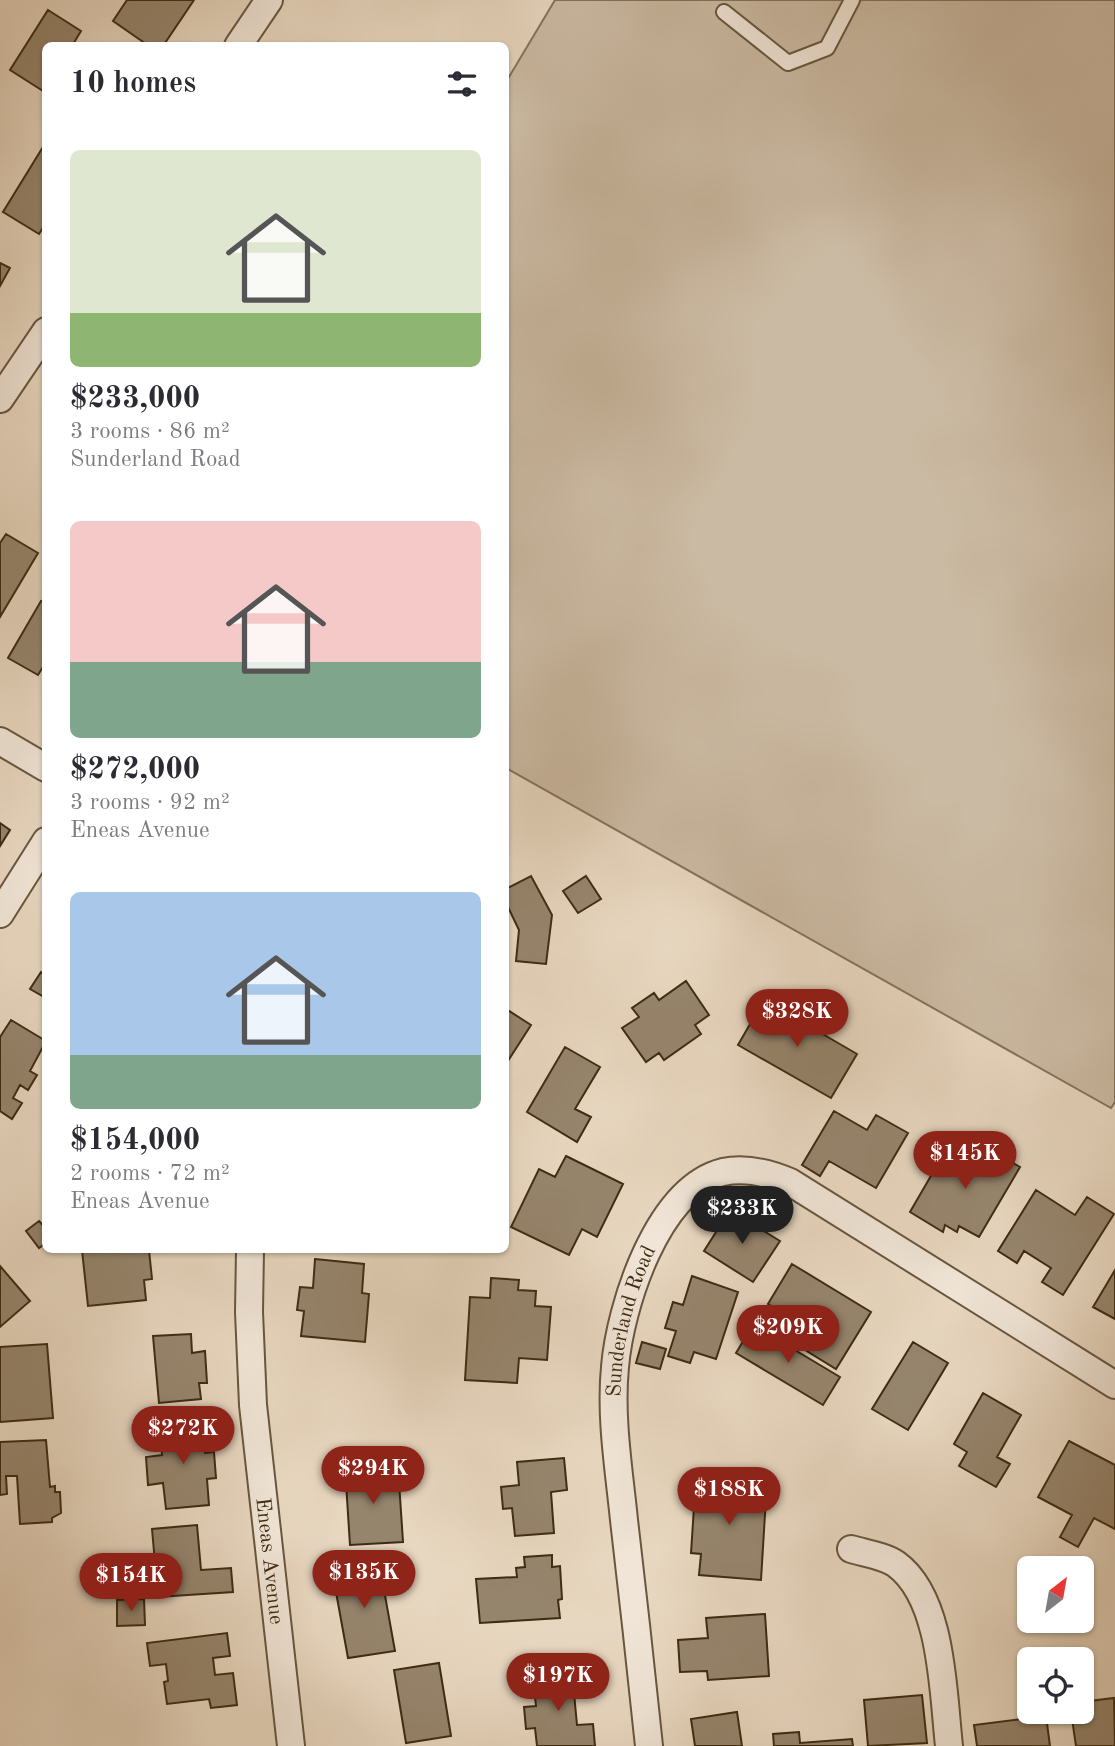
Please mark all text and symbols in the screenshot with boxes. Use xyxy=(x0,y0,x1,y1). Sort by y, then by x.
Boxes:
icon: filters xyxy=(443,65,481,103)
text: 10 homes xyxy=(70,69,196,99)
icon: home xyxy=(213,195,339,321)
text: $233,000 xyxy=(70,384,200,414)
text: 3 rooms · 86 m² xyxy=(70,420,230,443)
text: Sunderland Road xyxy=(70,448,241,471)
icon: home xyxy=(213,566,339,692)
text: $272,000 xyxy=(70,755,200,785)
text: 3 rooms · 92 m² xyxy=(70,791,230,814)
text: Eneas Avenue xyxy=(70,819,210,842)
icon: home xyxy=(213,937,339,1063)
pin: $328K xyxy=(748,990,846,1049)
text: $328K xyxy=(761,1000,833,1023)
text: $154,000 xyxy=(70,1126,200,1156)
pin: $145K xyxy=(916,1132,1014,1191)
text: $145K xyxy=(929,1142,1001,1165)
text: 2 rooms · 72 m² xyxy=(70,1162,230,1185)
pin: $233K xyxy=(693,1186,791,1246)
text: Eneas Avenue xyxy=(70,1190,210,1213)
text: $233K xyxy=(706,1197,778,1220)
street label: Sunderland Road xyxy=(604,1243,660,1397)
pin: $209K xyxy=(739,1306,837,1365)
text: $209K xyxy=(752,1316,824,1339)
pin: $272K xyxy=(134,1406,232,1466)
text: $272K xyxy=(147,1417,219,1440)
pin: $294K xyxy=(324,1446,422,1506)
text: $294K xyxy=(337,1457,409,1480)
pin: $188K xyxy=(680,1468,778,1527)
text: $188K xyxy=(693,1478,765,1501)
street label: Eneas Avenue xyxy=(251,1497,286,1626)
pin: $135K xyxy=(315,1550,413,1610)
pin: $154K xyxy=(82,1554,180,1613)
north arrow xyxy=(1017,1556,1094,1633)
map controls xyxy=(1017,1556,1094,1724)
text: $135K xyxy=(328,1561,400,1584)
text: $154K xyxy=(95,1564,167,1587)
button: locate xyxy=(1017,1647,1094,1724)
pin: $197K xyxy=(509,1654,607,1713)
text: $197K xyxy=(522,1664,594,1687)

